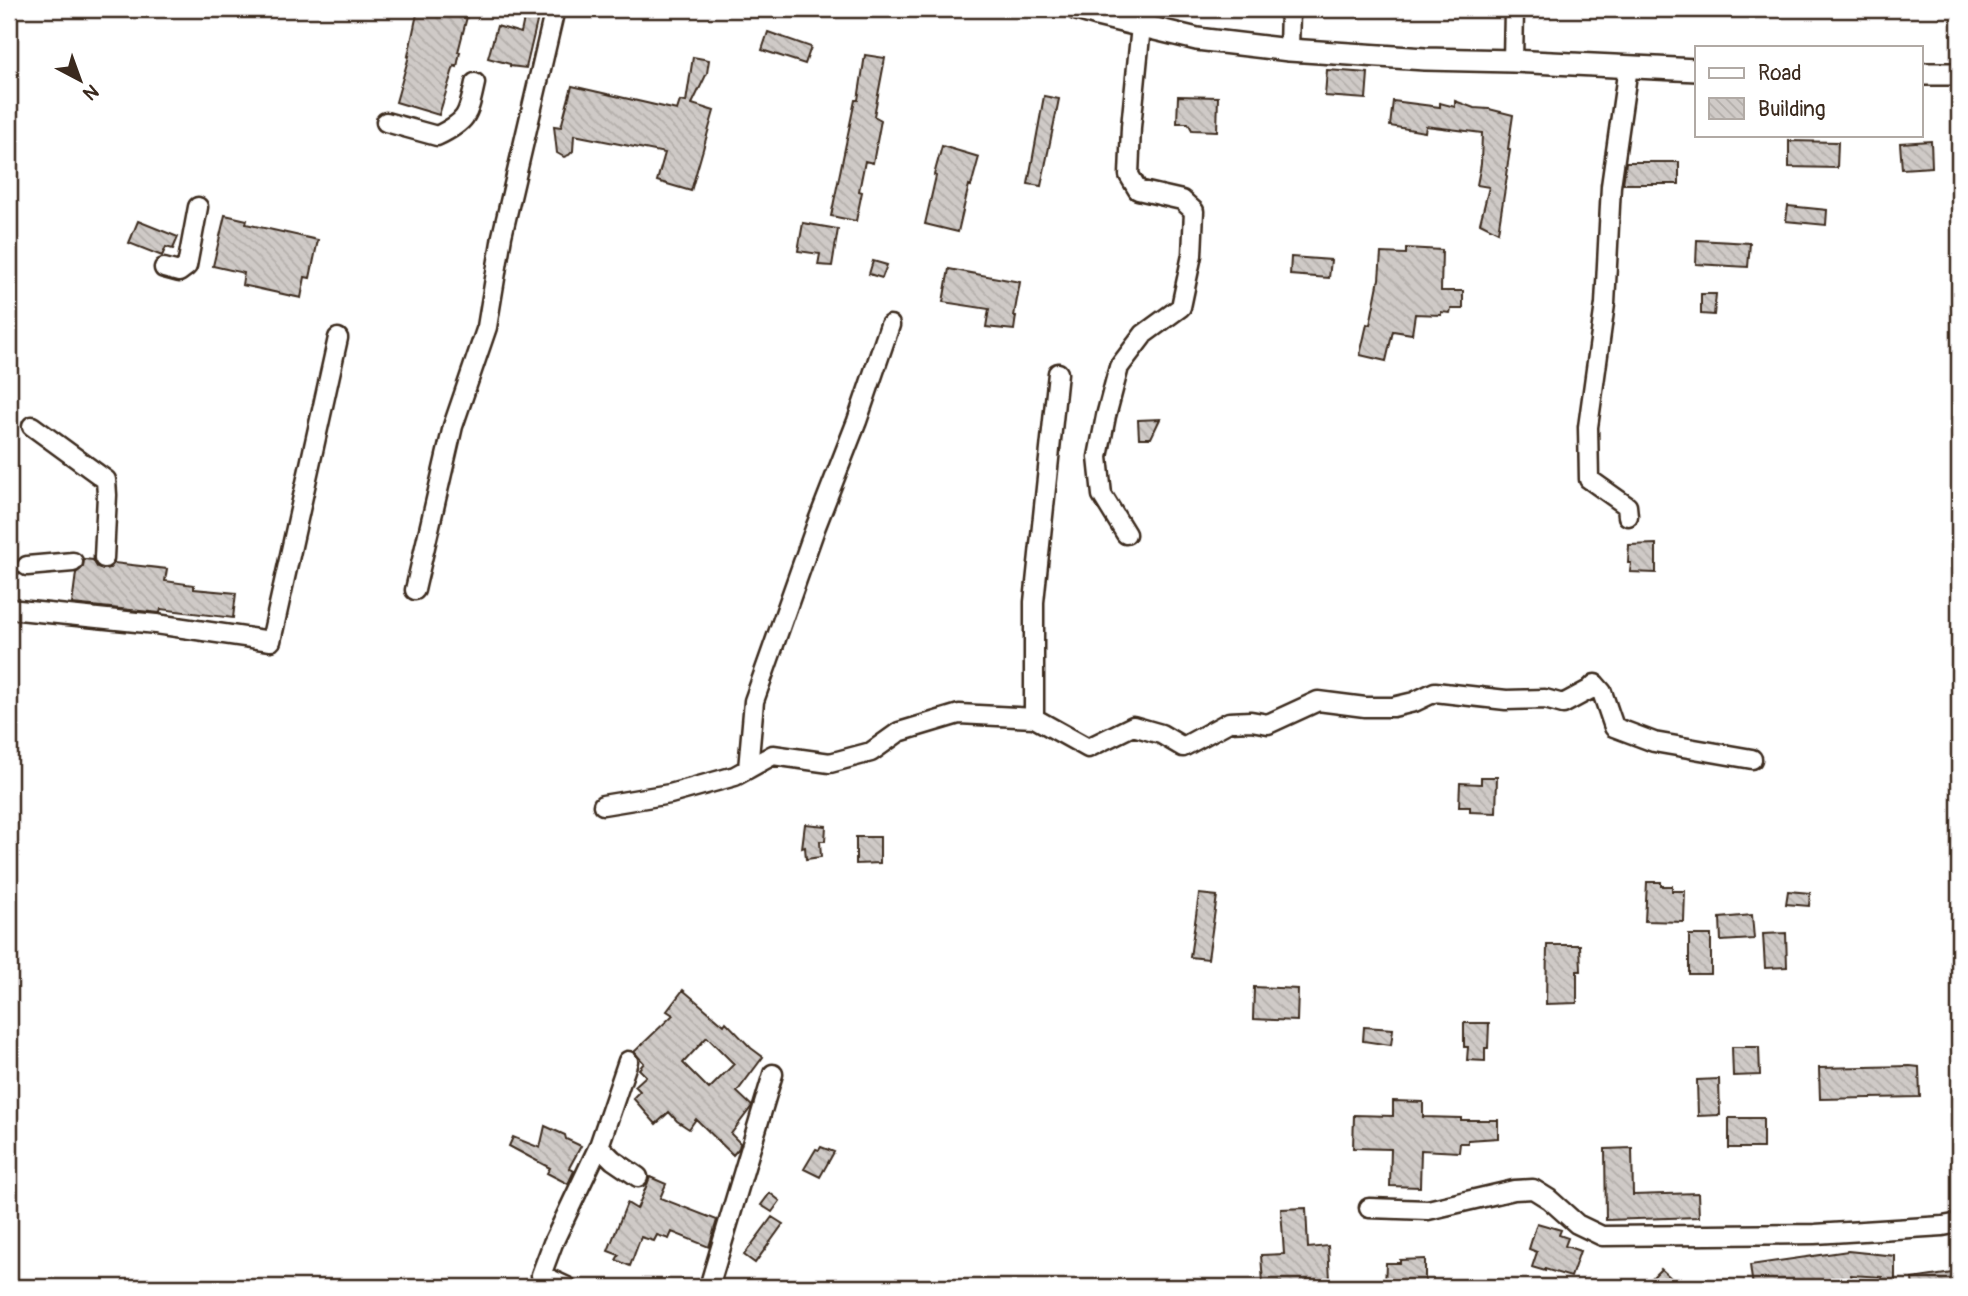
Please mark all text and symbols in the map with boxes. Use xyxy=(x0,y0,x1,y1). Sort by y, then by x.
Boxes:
north arrow xyxy=(46,46,116,116)
legend xyxy=(1695,46,1923,136)
text: Road xyxy=(1758,60,1802,87)
text: N xyxy=(78,79,103,105)
text: Building xyxy=(1758,96,1825,123)

